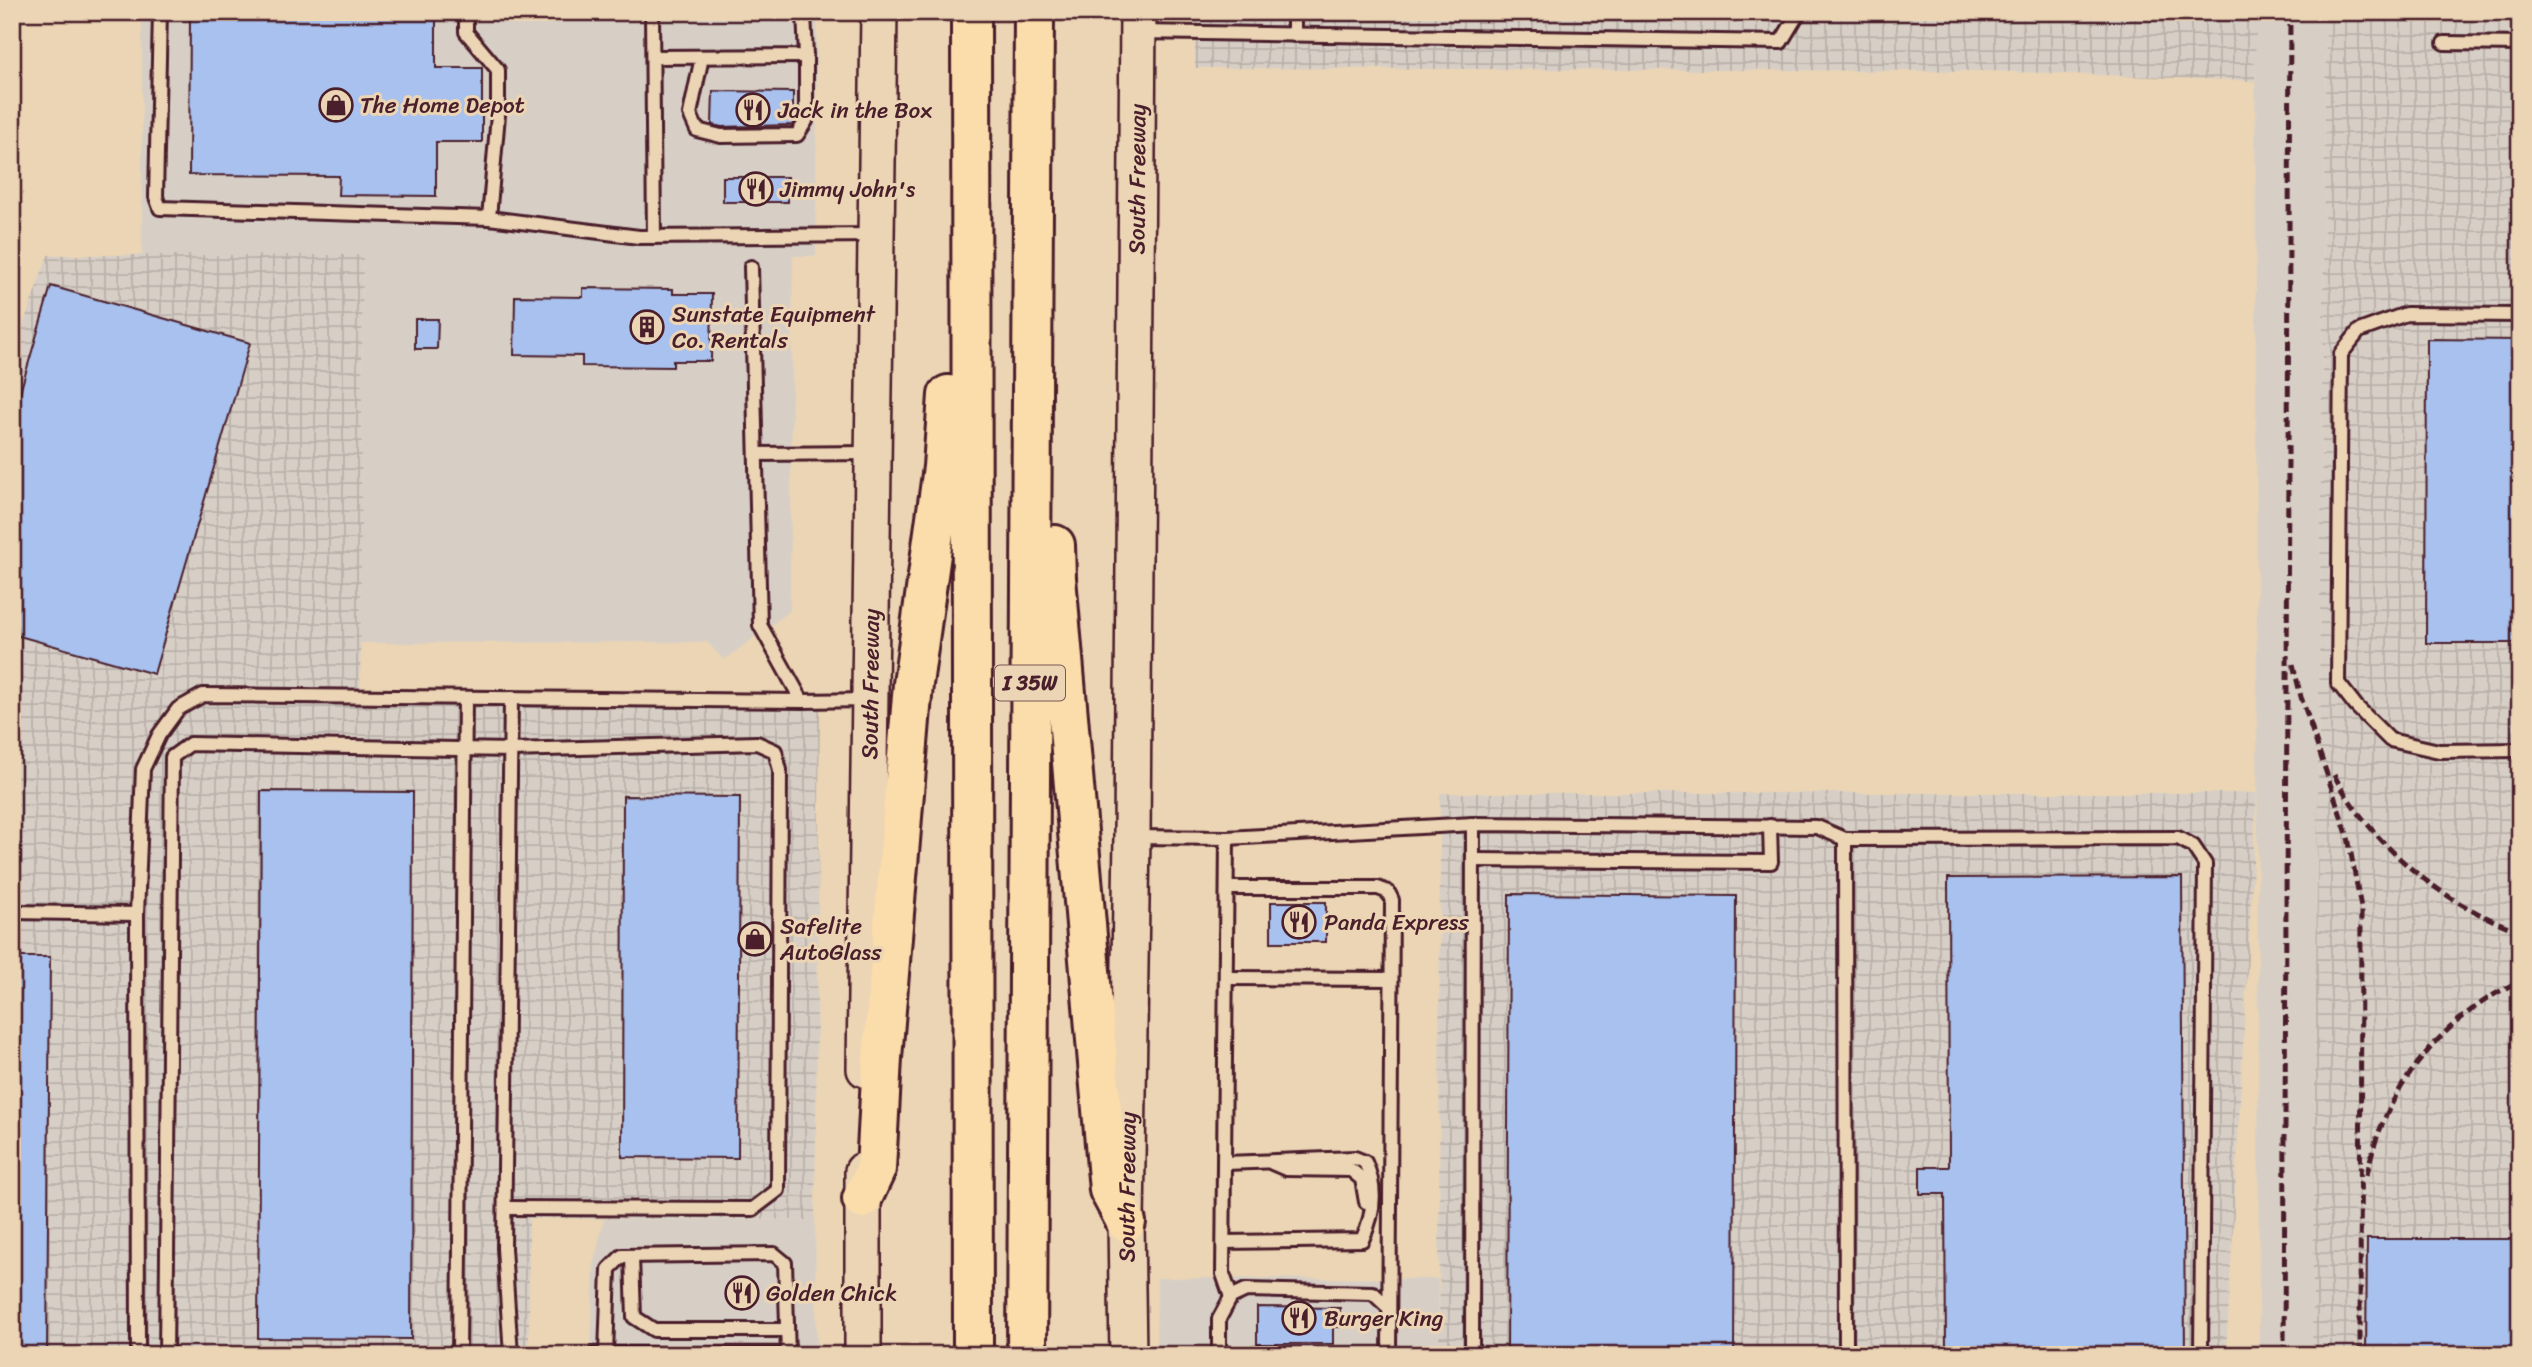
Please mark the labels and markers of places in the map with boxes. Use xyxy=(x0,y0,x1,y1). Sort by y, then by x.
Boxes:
place label: The Home Depot xyxy=(360,85,525,126)
shop icon: The Home Depot xyxy=(317,86,355,124)
place label: Jack in the Box xyxy=(777,90,932,131)
restaurant icon: Jack in the Box xyxy=(734,91,772,129)
place label: Jimmy John's xyxy=(779,169,916,210)
restaurant icon: Jimmy John's xyxy=(737,170,775,208)
place label: Sunstate Equipment Co. Rentals xyxy=(672,294,877,361)
building icon: Sunstate Equipment Co. Rentals xyxy=(628,308,666,346)
place label: Panda Express xyxy=(1324,902,1469,943)
restaurant icon: Panda Express xyxy=(1280,903,1318,941)
place label: Safelite AutoGlass xyxy=(779,906,882,973)
shop icon: Safelite AutoGlass xyxy=(736,920,774,958)
place label: Golden Chick xyxy=(766,1273,897,1314)
restaurant icon: Golden Chick xyxy=(723,1274,761,1312)
place label: Burger King xyxy=(1324,1298,1444,1339)
restaurant icon: Burger King xyxy=(1280,1299,1318,1337)

